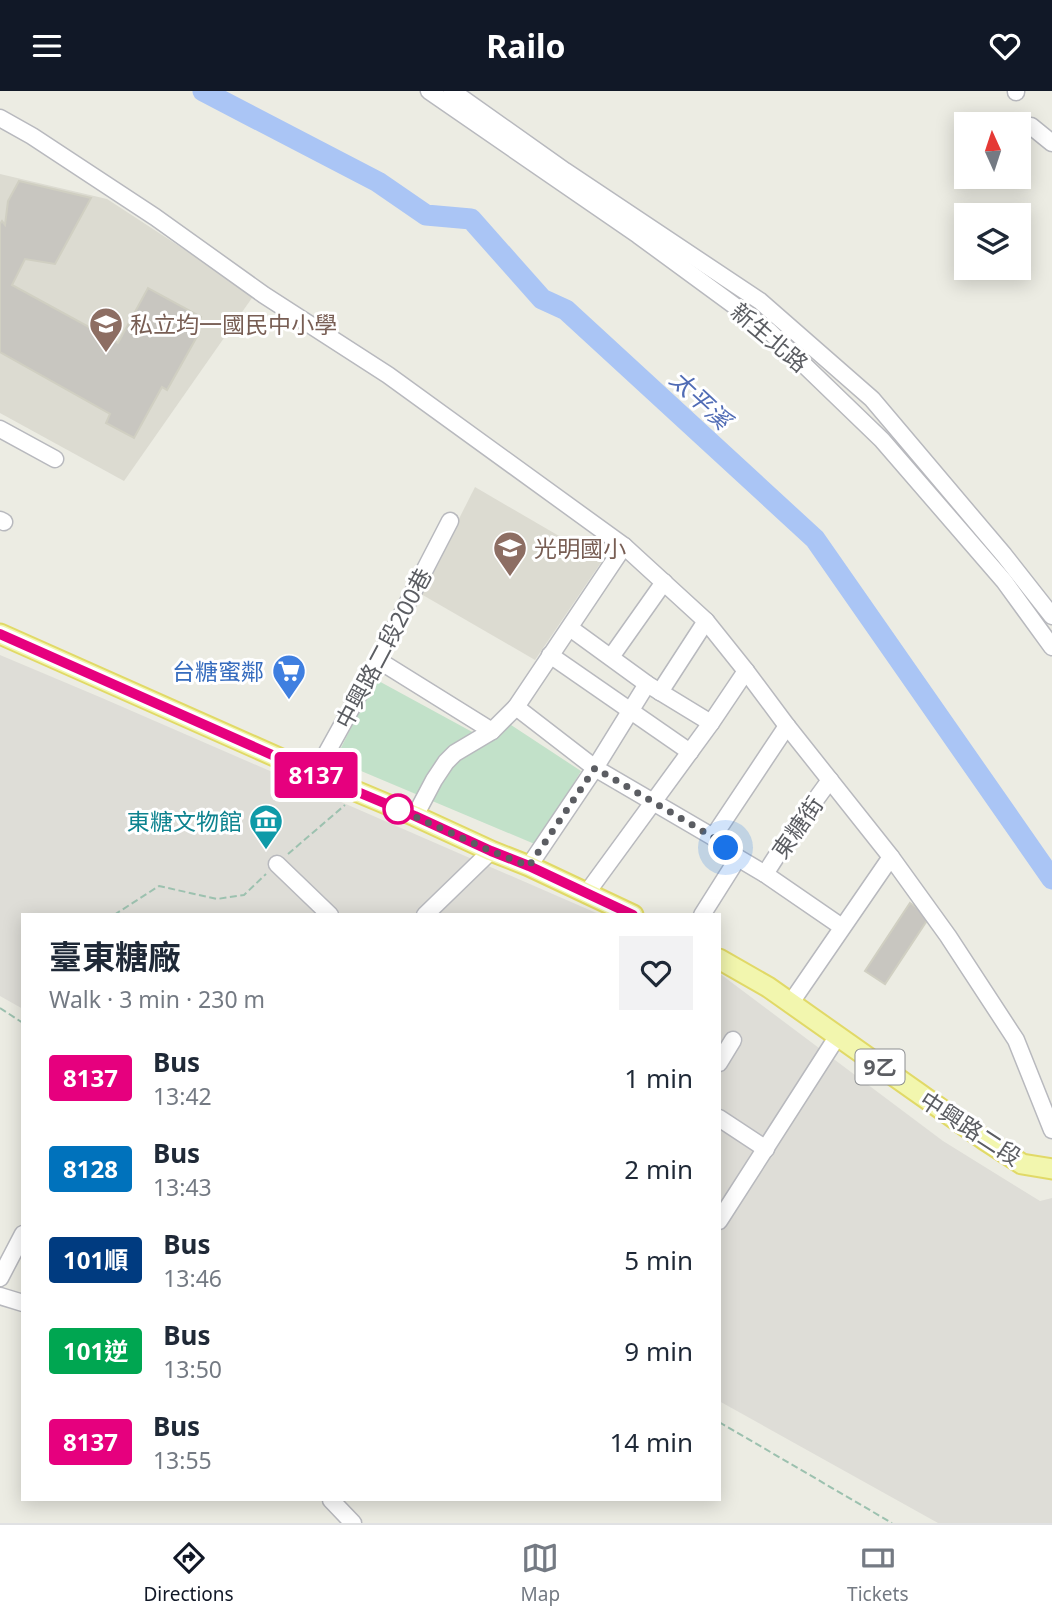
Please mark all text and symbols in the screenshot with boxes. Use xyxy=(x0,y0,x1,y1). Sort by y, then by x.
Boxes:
text: Railo xyxy=(486,24,566,67)
icon: menu xyxy=(28,27,66,65)
icon: heart xyxy=(986,27,1024,65)
north arrow xyxy=(954,112,1031,189)
map controls xyxy=(954,112,1031,280)
button: layers xyxy=(954,203,1031,280)
street label: 新生北路 xyxy=(724,295,816,379)
school or university icon: 私立均一國民中小學 xyxy=(87,305,125,354)
place label: 私立均一國民中小學 xyxy=(130,308,337,340)
water label: 太平溪 xyxy=(663,362,741,438)
school or university icon: 光明國小 xyxy=(491,529,529,578)
place label: 光明國小 xyxy=(534,532,626,564)
street label: 中興路二段200巷 xyxy=(327,562,439,734)
supermarket icon: 台糖蜜鄰 xyxy=(270,652,308,701)
place label: 台糖蜜鄰 xyxy=(172,655,264,687)
line badge: 8137 xyxy=(267,752,365,798)
text: 8137 xyxy=(289,758,343,791)
street label: 東糖街 xyxy=(764,790,830,864)
unlabelled marker xyxy=(383,794,413,824)
museum icon: 東糖文物館 xyxy=(247,802,285,851)
place label: 東糖文物館 xyxy=(127,805,242,837)
your location xyxy=(708,830,743,865)
text: 臺東糖廠 xyxy=(49,934,181,979)
button: heart xyxy=(619,936,693,1010)
text: Walk · 3 min · 230 m xyxy=(49,983,265,1015)
text: Bus xyxy=(153,1044,200,1080)
road number: 9乙 xyxy=(856,1049,904,1084)
text: 1 min xyxy=(624,1060,693,1096)
text: 8137 xyxy=(63,1061,118,1094)
text: 13:42 xyxy=(153,1080,212,1112)
street label: 中興路二段 xyxy=(914,1083,1028,1173)
text: Bus xyxy=(153,1135,200,1171)
text: 2 min xyxy=(624,1151,693,1187)
text: 8128 xyxy=(63,1152,118,1185)
text: 13:43 xyxy=(153,1171,212,1203)
text: Bus xyxy=(163,1226,210,1262)
text: 5 min xyxy=(624,1242,693,1278)
text: 101順 xyxy=(63,1243,128,1276)
text: 13:46 xyxy=(163,1262,222,1294)
text: Bus xyxy=(163,1317,210,1353)
text: 9 min xyxy=(624,1333,693,1369)
text: 101逆 xyxy=(63,1334,128,1367)
text: 13:50 xyxy=(163,1353,222,1385)
text: Bus xyxy=(153,1408,200,1444)
text: 14 min xyxy=(609,1424,693,1460)
text: 8137 xyxy=(63,1425,118,1458)
text: 13:55 xyxy=(153,1444,212,1476)
tab: Directions xyxy=(143,1539,234,1607)
tab: Map xyxy=(521,1539,560,1607)
tab: Tickets xyxy=(847,1539,909,1607)

